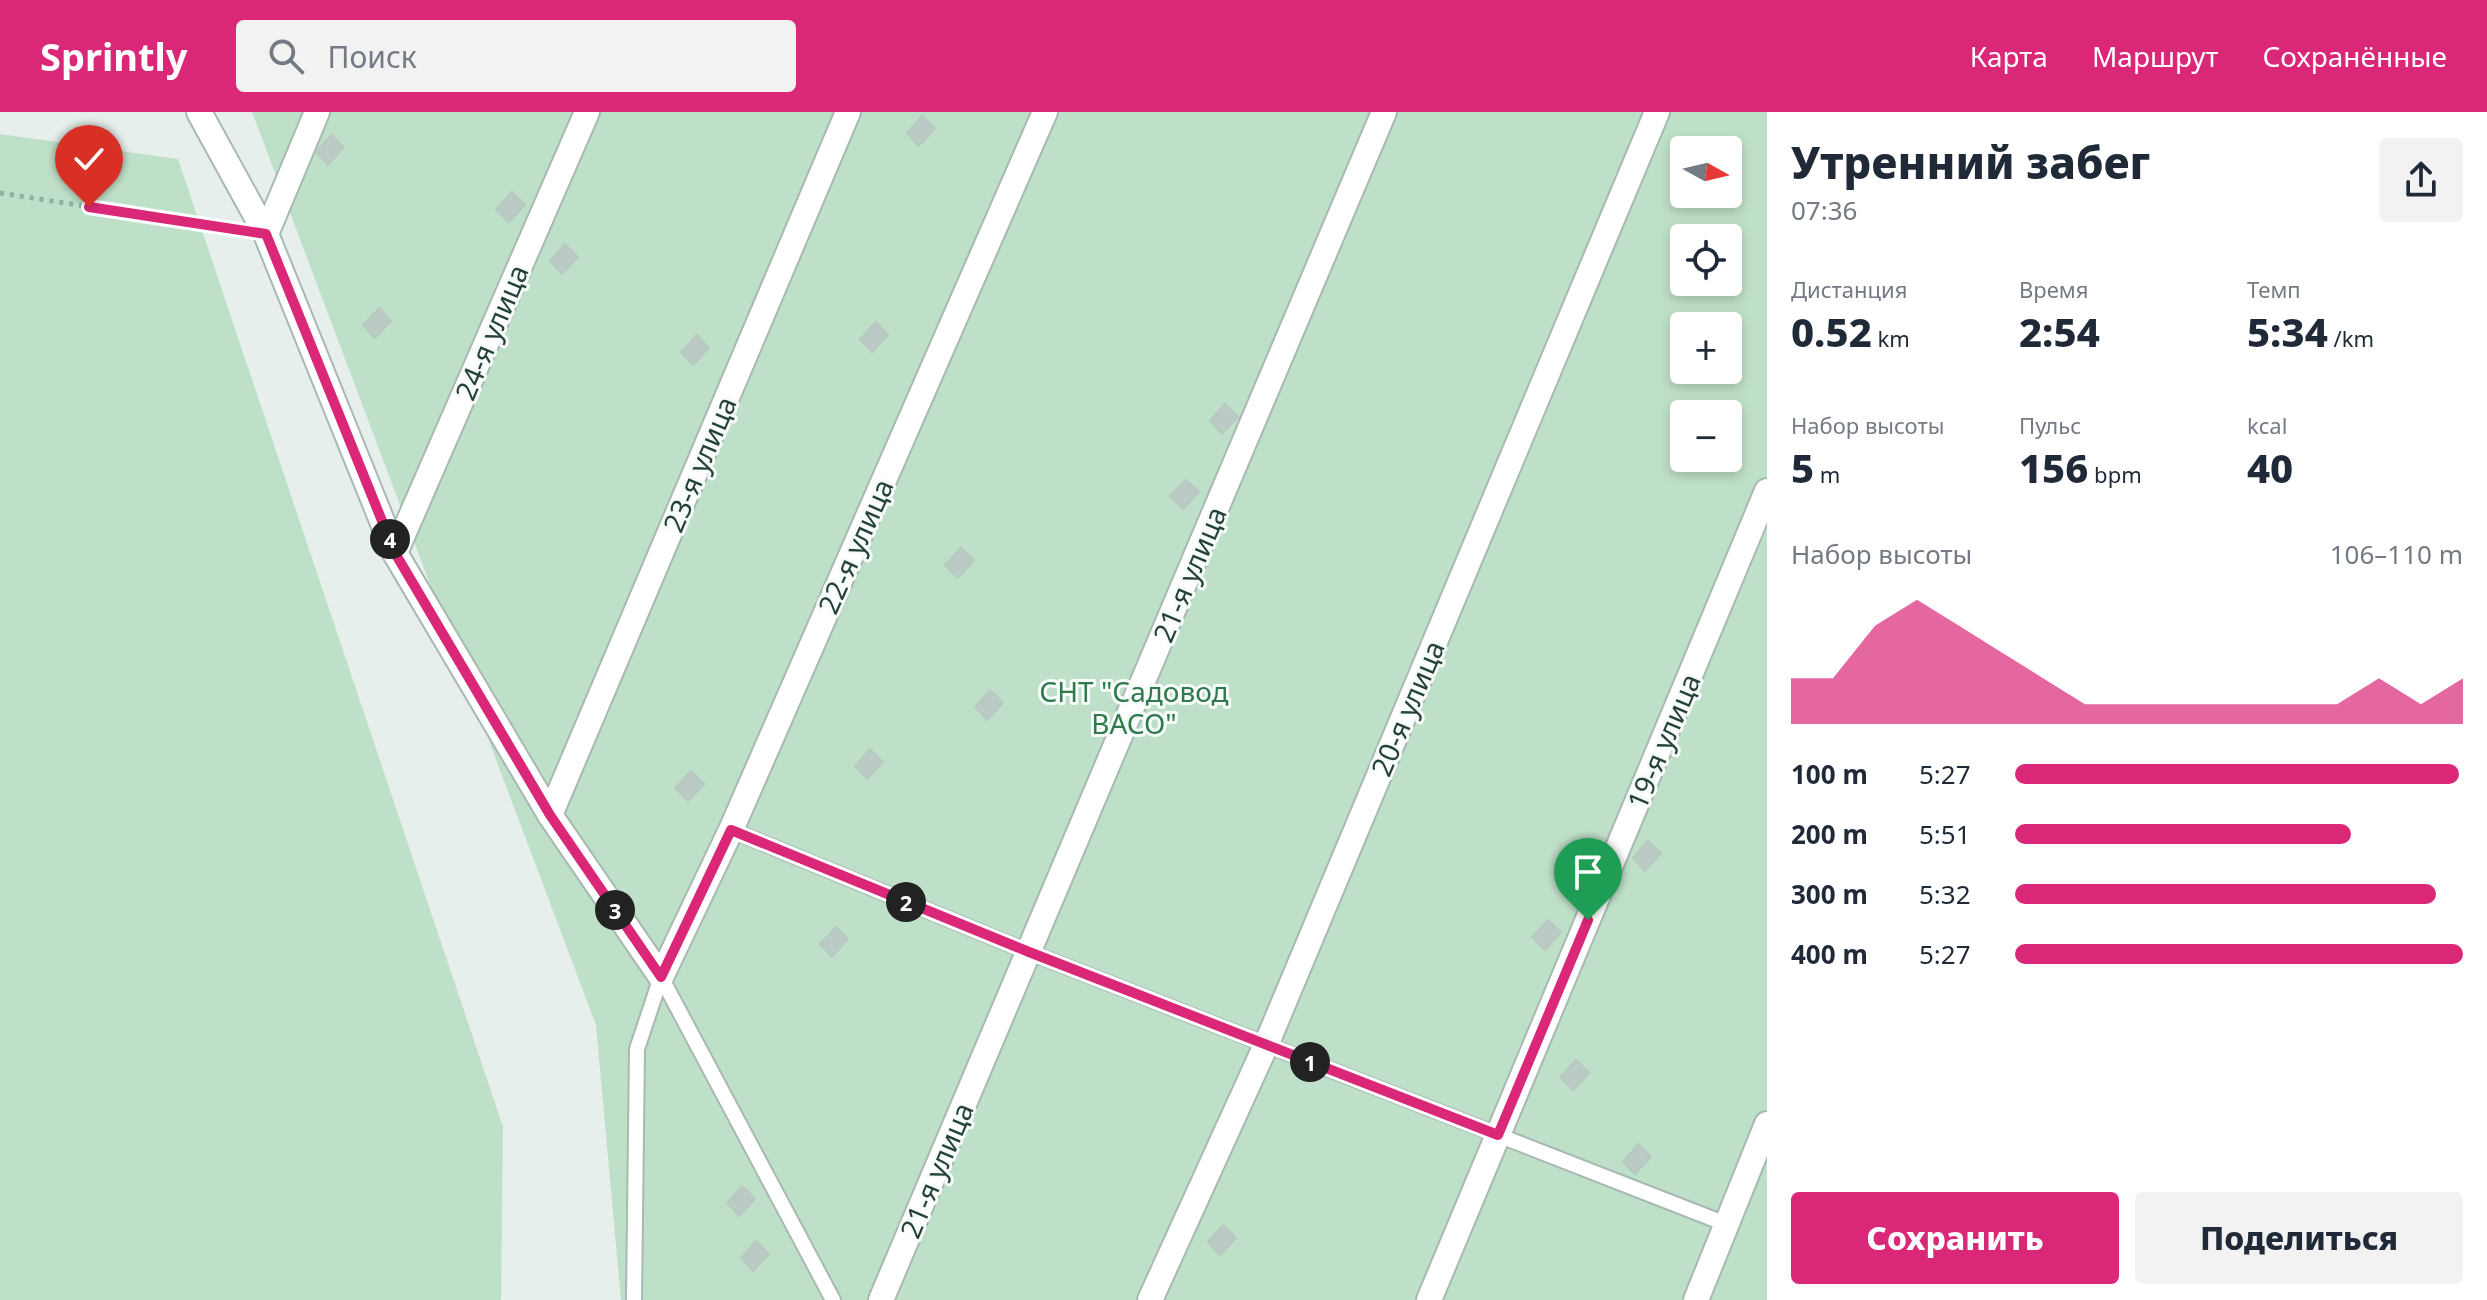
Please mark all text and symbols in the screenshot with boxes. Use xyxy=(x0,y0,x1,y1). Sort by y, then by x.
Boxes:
search box xyxy=(236,20,796,92)
text: Sprintly xyxy=(40,30,188,82)
icon: search xyxy=(264,34,308,78)
text: Поиск xyxy=(328,36,417,77)
text: Карта xyxy=(1970,37,2048,75)
text: Маршрут xyxy=(2092,37,2218,75)
text: Сохранённые xyxy=(2262,37,2447,75)
pin xyxy=(55,125,123,207)
text: Утренний забег xyxy=(1791,132,2150,192)
north arrow xyxy=(1670,136,1742,208)
map controls xyxy=(1670,136,1742,472)
icon: check xyxy=(67,137,111,181)
button: share xyxy=(2379,138,2463,222)
text: 07:36 xyxy=(1791,192,1857,228)
button: locate xyxy=(1670,224,1742,296)
street label: 24-я улица xyxy=(445,258,537,406)
text: Дистанция xyxy=(1791,274,1907,304)
text: Время xyxy=(2019,274,2088,304)
text: Темп xyxy=(2247,274,2301,304)
text: 0.52 xyxy=(1791,304,1872,359)
text: 2:54 xyxy=(2019,304,2100,359)
text: 5:34 xyxy=(2247,304,2328,359)
button: + xyxy=(1670,312,1742,384)
text: km xyxy=(1872,323,1910,353)
text: /km xyxy=(2328,323,2374,353)
street label: 23-я улица xyxy=(653,390,745,538)
button: − xyxy=(1670,400,1742,472)
text: Набор высоты xyxy=(1791,410,1944,440)
text: Пульс xyxy=(2019,410,2081,440)
text: kcal xyxy=(2247,410,2287,440)
text: 5 xyxy=(1791,440,1814,495)
text: 156 xyxy=(2019,440,2088,495)
text: 40 xyxy=(2247,440,2293,495)
text: m xyxy=(1814,459,1840,489)
text: bpm xyxy=(2088,459,2142,489)
street label: 22-я улица xyxy=(808,473,902,619)
street label: 21-я улица xyxy=(1143,500,1235,648)
pin: 4 xyxy=(370,519,410,559)
text: 4 xyxy=(384,524,396,554)
text: Набор высоты xyxy=(1791,536,1972,572)
text: 106–110 m xyxy=(2330,536,2463,572)
street label: 20-я улица xyxy=(1361,634,1453,782)
street label: 19-я улица xyxy=(1617,667,1709,815)
park label: СНТ "Садовод ВАСО" xyxy=(1039,672,1229,742)
text: 100 m xyxy=(1791,756,1868,792)
text: 5:27 xyxy=(1919,756,1971,792)
text: 200 m xyxy=(1791,816,1868,852)
text: 5:51 xyxy=(1919,816,1971,852)
pin xyxy=(1554,838,1622,920)
icon: arrive xyxy=(1566,850,1610,894)
text: 300 m xyxy=(1791,876,1868,912)
text: 5:32 xyxy=(1919,876,1971,912)
pin: 2 xyxy=(886,882,926,922)
text: 2 xyxy=(900,887,912,917)
pin: 3 xyxy=(595,890,635,930)
text: 3 xyxy=(609,895,621,925)
text: 400 m xyxy=(1791,936,1868,972)
text: 5:27 xyxy=(1919,936,1971,972)
pin: 1 xyxy=(1290,1042,1330,1082)
text: 1 xyxy=(1304,1047,1316,1077)
street label: 21-я улица xyxy=(890,1096,982,1244)
button: Сохранить xyxy=(1791,1192,2119,1284)
button: Поделиться xyxy=(2135,1192,2463,1284)

